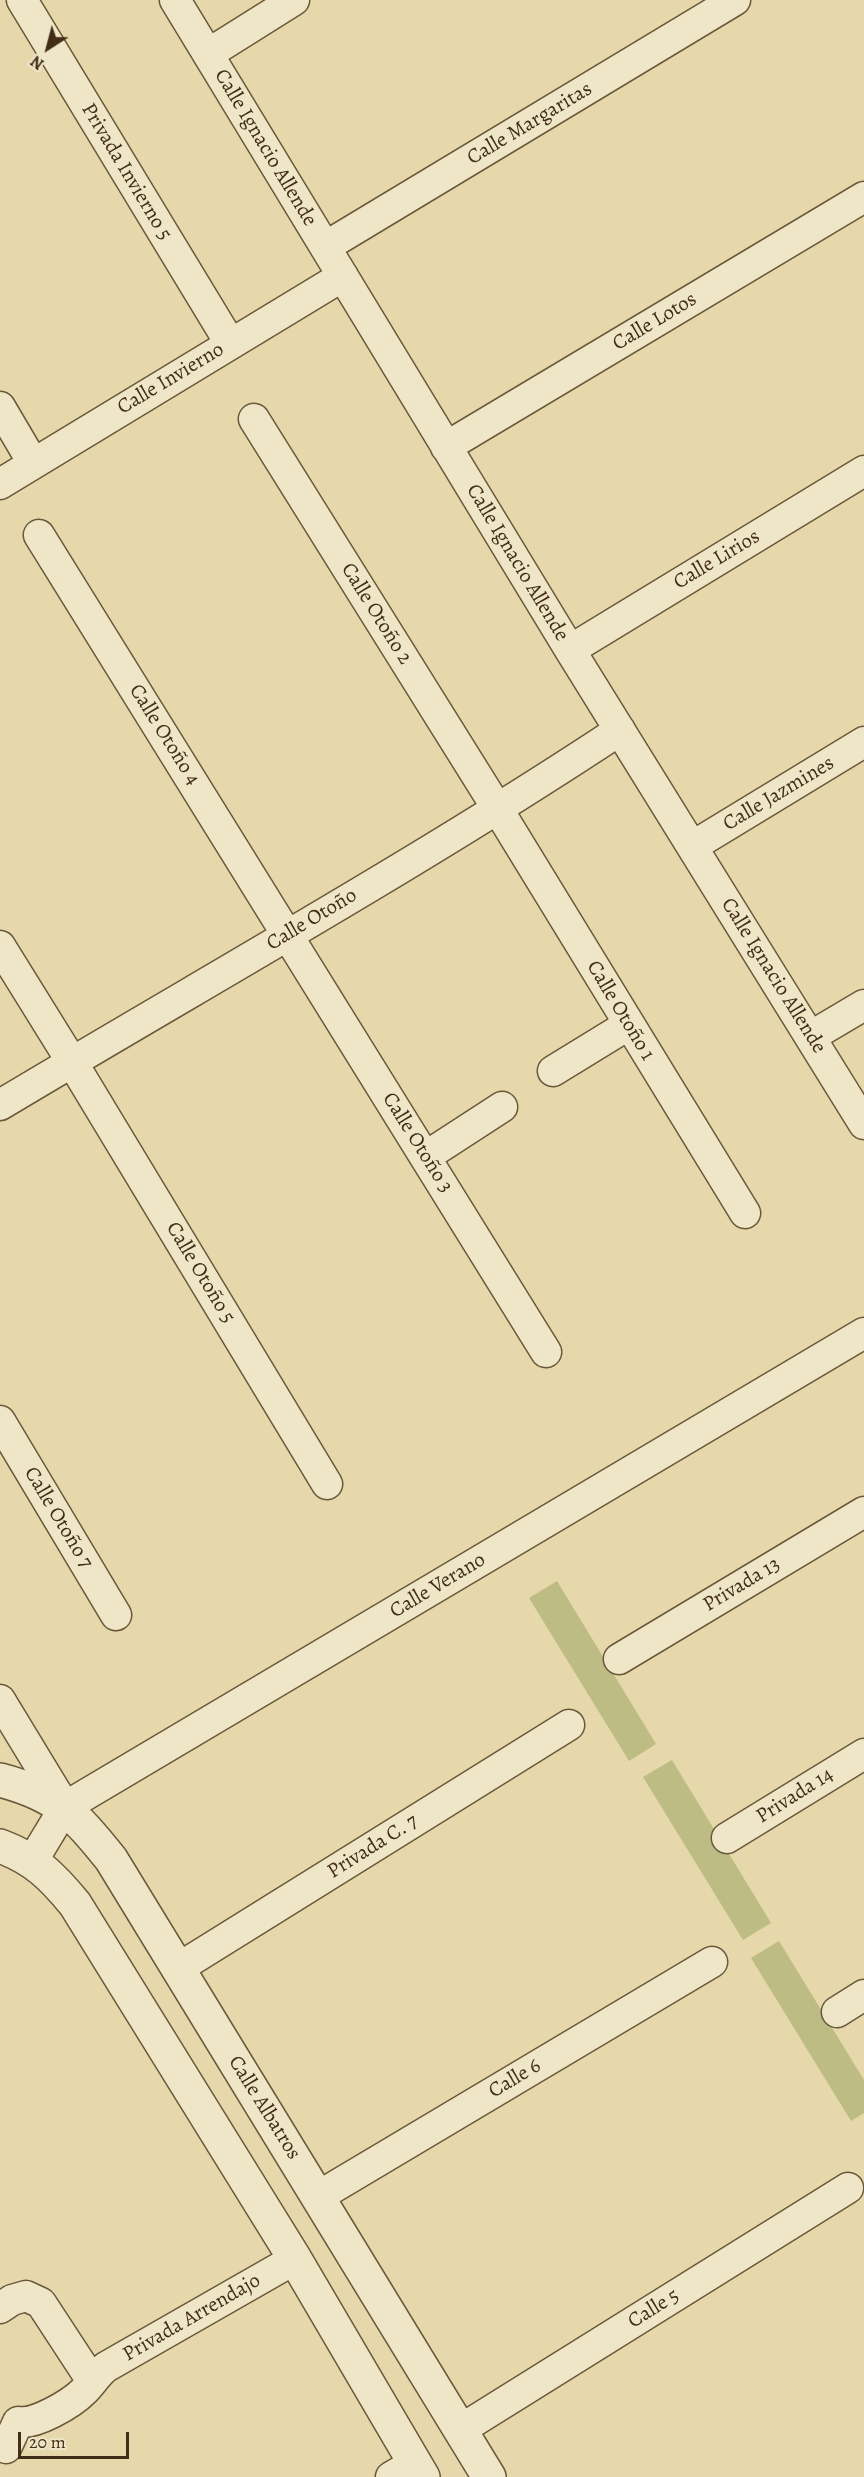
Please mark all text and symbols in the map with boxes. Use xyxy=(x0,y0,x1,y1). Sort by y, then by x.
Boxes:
north arrow xyxy=(18,18,78,78)
text: N xyxy=(26,50,49,75)
street label: Calle Ignacio Allende xyxy=(208,65,322,231)
street label: Calle Margaritas xyxy=(463,77,597,171)
street label: Privada Invierno 5 xyxy=(75,99,177,245)
street label: Calle Lotos xyxy=(608,287,702,357)
street label: Calle Invierno xyxy=(113,337,229,421)
street label: Calle Ignacio Allende xyxy=(460,480,574,646)
street label: Calle Lirios xyxy=(669,524,765,596)
street label: Calle Otoño 2 xyxy=(335,559,417,669)
street label: Calle Otoño 4 xyxy=(123,680,205,790)
street label: Calle Jazmines xyxy=(719,751,839,837)
street label: Calle Otoño xyxy=(262,883,362,957)
street label: Calle Ignacio Allende xyxy=(715,893,831,1059)
street label: Calle Otoño 1 xyxy=(580,956,660,1066)
street label: Calle Otoño 3 xyxy=(376,1088,458,1198)
street label: Calle Otoño 5 xyxy=(160,1218,240,1328)
street label: Calle Otoño 7 xyxy=(18,1463,98,1573)
street label: Calle Verano xyxy=(386,1548,490,1624)
street label: Privada 13 xyxy=(699,1552,785,1618)
street label: Privada 14 xyxy=(752,1763,838,1829)
street label: Privada C. 7 xyxy=(323,1809,423,1885)
street label: Calle Albatros xyxy=(222,2051,306,2165)
street label: Calle 6 xyxy=(484,2054,546,2104)
street label: Privada Arrendajo xyxy=(119,2268,265,2368)
street label: Calle 5 xyxy=(624,2284,684,2334)
scale bar xyxy=(21,2420,132,2458)
text: 20 m xyxy=(29,2430,66,2454)

